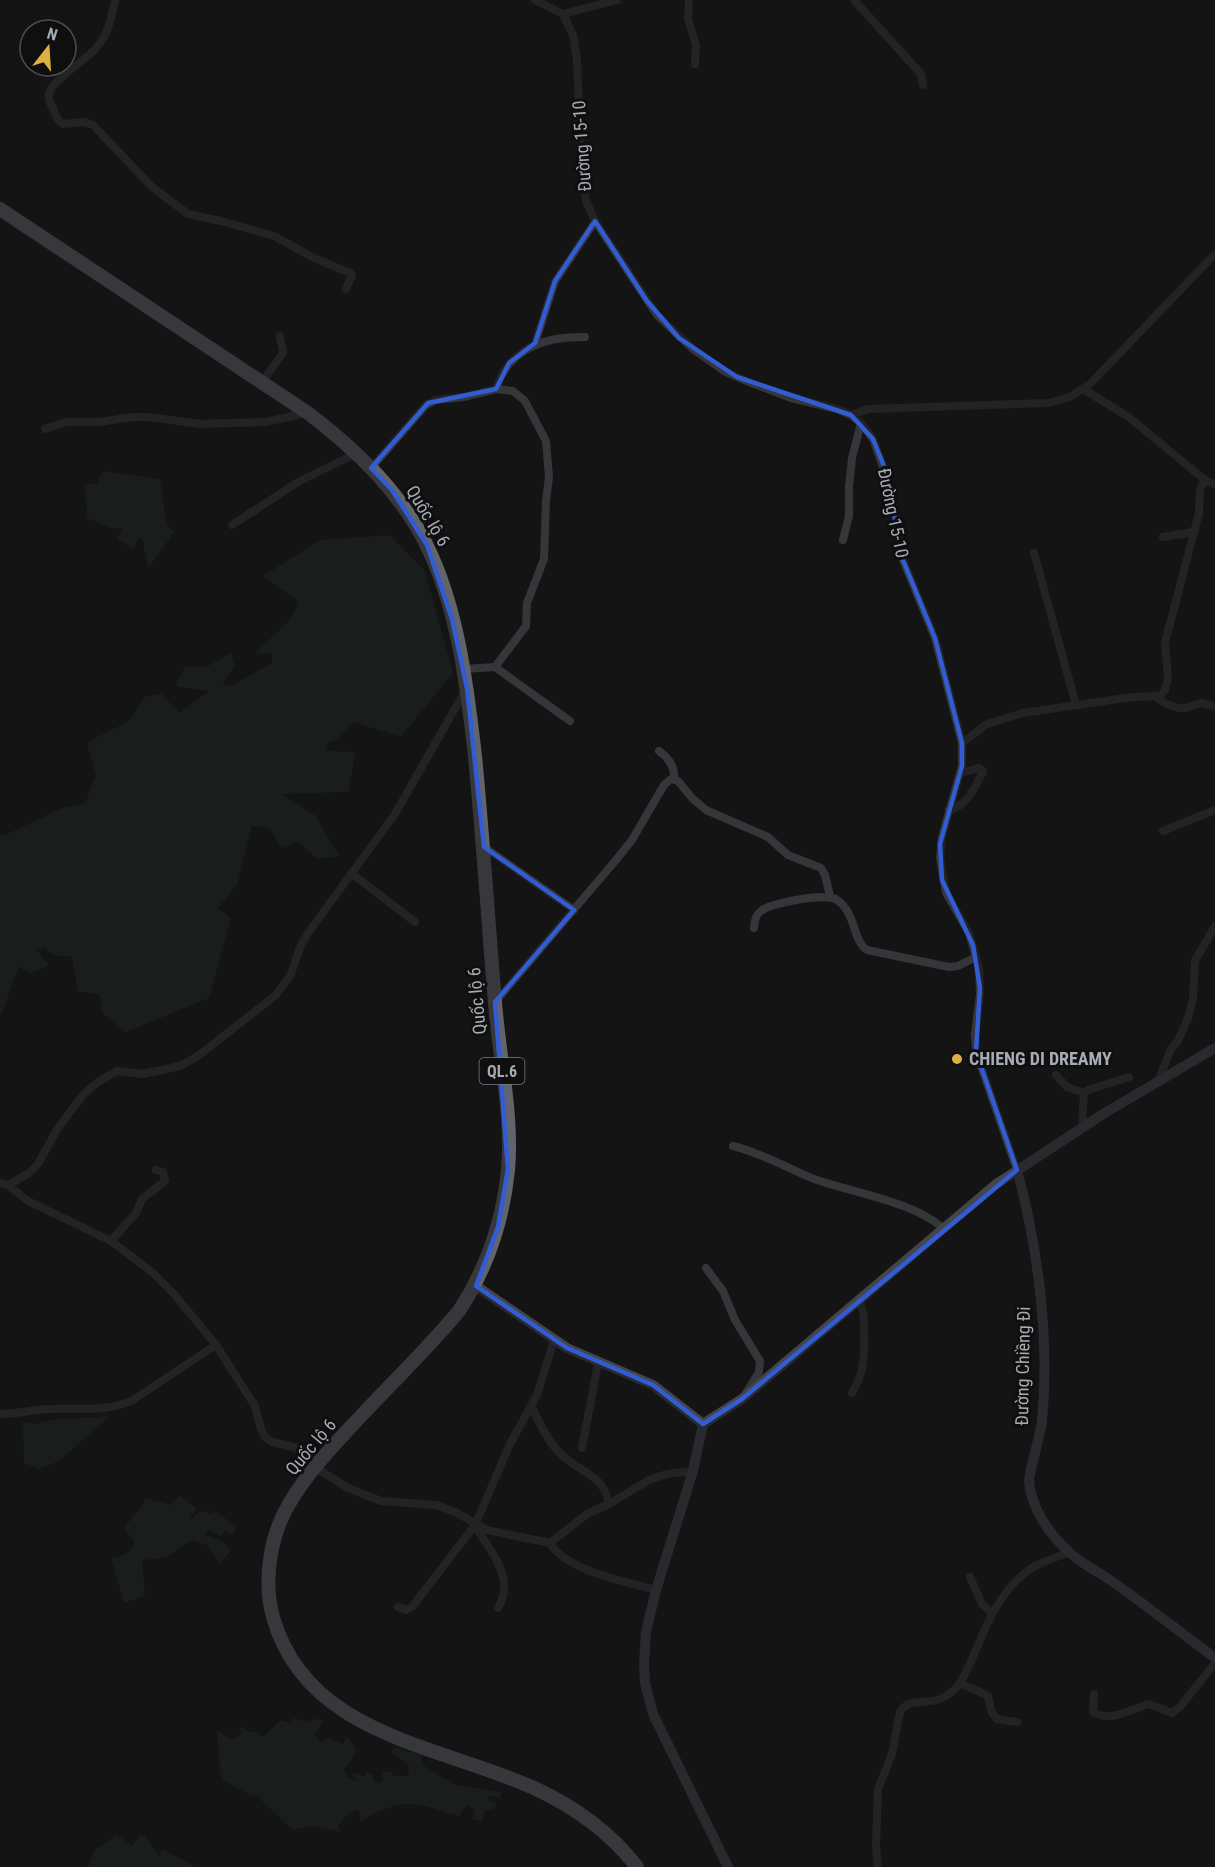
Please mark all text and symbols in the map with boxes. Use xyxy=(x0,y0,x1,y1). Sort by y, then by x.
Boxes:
north arrow xyxy=(18,18,78,78)
text: N xyxy=(45,24,60,45)
street label: Đường 15-10 xyxy=(568,100,595,192)
street label: Đường 15-10 xyxy=(874,466,913,560)
street label: Quốc lộ 6 xyxy=(402,482,455,550)
street label: Quốc lộ 6 xyxy=(463,967,490,1035)
place label: CHIENG DI DREAMY xyxy=(969,1048,1112,1069)
marker: CHIENG DI DREAMY xyxy=(950,1052,964,1066)
road number: QL.6 xyxy=(480,1058,524,1084)
street label: Đường Chiềng Đi xyxy=(1011,1306,1034,1426)
street label: Quốc lộ 6 xyxy=(281,1414,340,1479)

